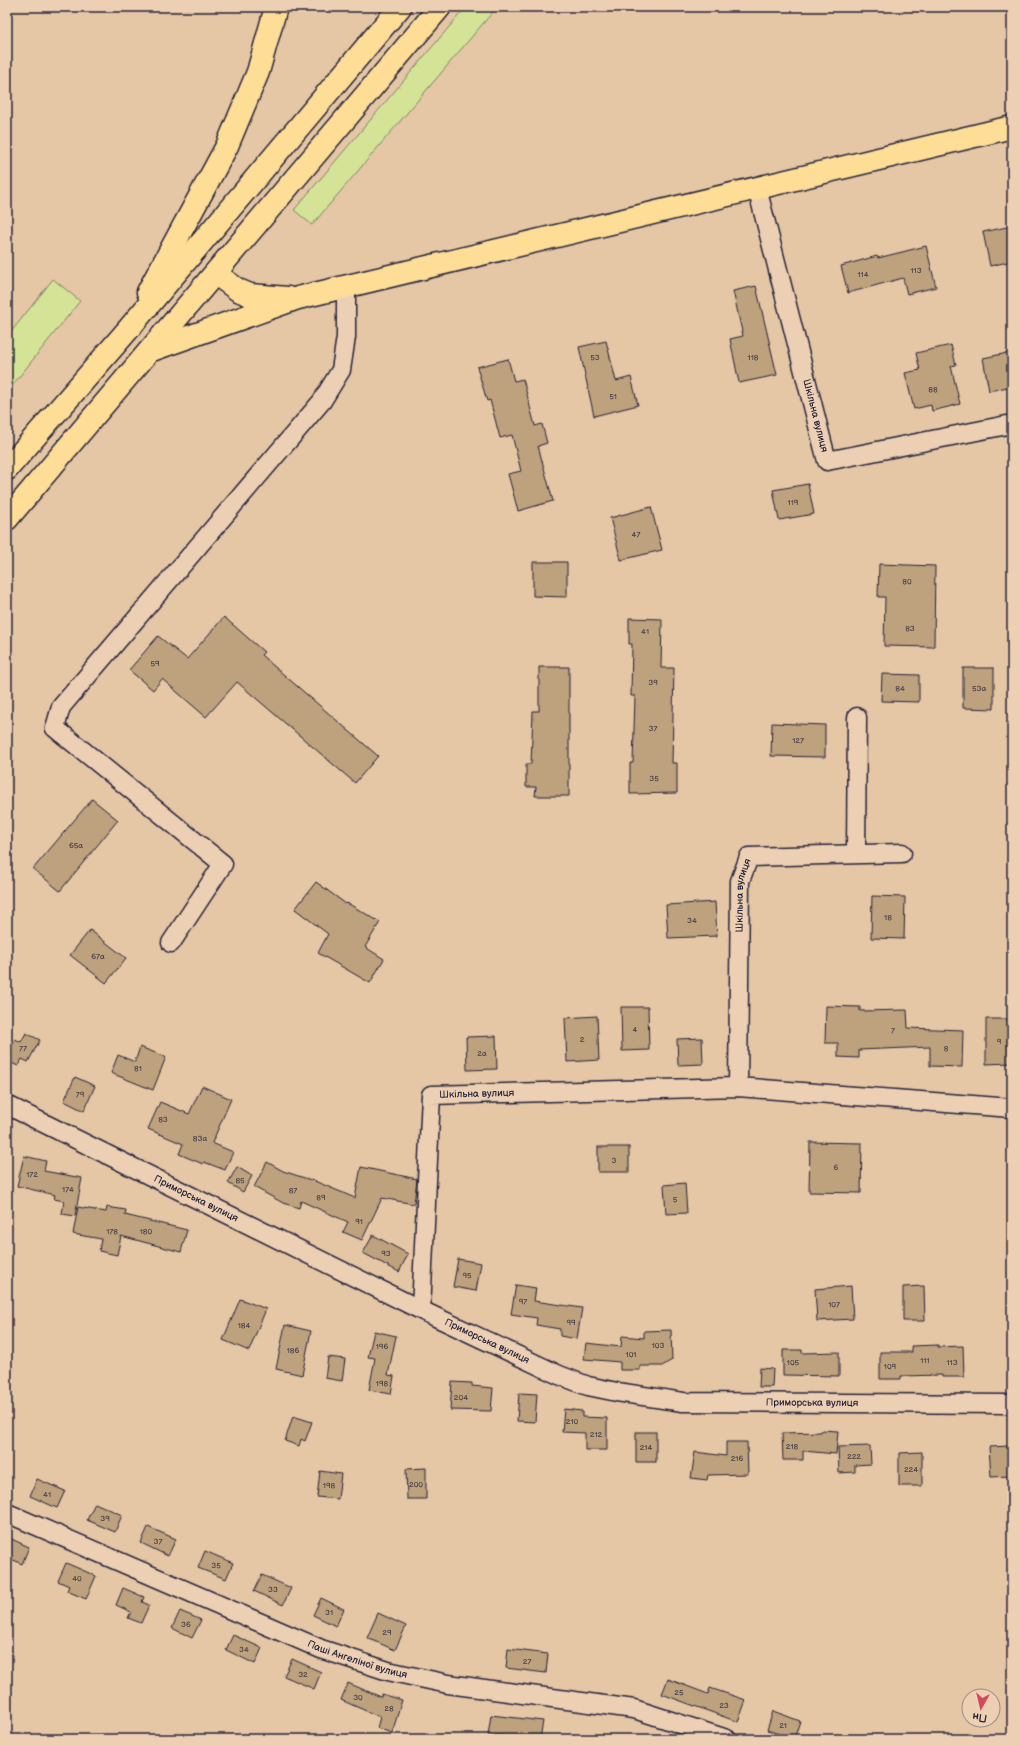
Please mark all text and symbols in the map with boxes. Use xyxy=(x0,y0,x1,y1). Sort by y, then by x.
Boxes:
house number: 113 xyxy=(910,266,922,275)
house number: 114 xyxy=(857,270,869,279)
house number: 53 xyxy=(590,353,600,362)
house number: 118 xyxy=(748,353,759,362)
street label: Шкільна вулиця xyxy=(800,378,831,454)
house number: 88 xyxy=(928,385,938,394)
house number: 51 xyxy=(609,392,617,401)
house number: 119 xyxy=(788,498,799,507)
house number: 47 xyxy=(632,530,640,539)
house number: 80 xyxy=(902,577,912,586)
house number: 83 xyxy=(905,624,915,633)
house number: 41 xyxy=(641,627,649,636)
house number: 59 xyxy=(150,659,160,668)
house number: 39 xyxy=(648,678,658,687)
house number: 84 xyxy=(895,684,905,693)
house number: 53а xyxy=(972,684,986,693)
house number: 37 xyxy=(649,724,657,733)
house number: 127 xyxy=(792,736,804,745)
house number: 35 xyxy=(649,774,659,783)
house number: 65а xyxy=(69,841,83,850)
street label: Шкільна вулиця xyxy=(734,856,754,933)
house number: 18 xyxy=(884,913,892,922)
house number: 34 xyxy=(687,916,697,925)
house number: 67а xyxy=(91,952,105,961)
house number: 4 xyxy=(633,1025,638,1034)
house number: 7 xyxy=(891,1026,895,1035)
house number: 2 xyxy=(580,1035,585,1044)
house number: 9 xyxy=(997,1037,1002,1046)
house number: 77 xyxy=(19,1044,27,1053)
house number: 8 xyxy=(944,1044,949,1053)
house number: 2а xyxy=(477,1049,487,1058)
house number: 81 xyxy=(134,1064,142,1073)
street label: Шкільна вулиця xyxy=(439,1087,515,1101)
house number: 79 xyxy=(76,1090,85,1099)
house number: 83 xyxy=(158,1115,168,1124)
house number: 83а xyxy=(193,1134,207,1143)
house number: 3 xyxy=(612,1156,617,1165)
house number: 6 xyxy=(834,1163,839,1172)
house number: 172 xyxy=(26,1170,38,1179)
street label: Приморська вулиця xyxy=(152,1173,241,1225)
house number: 85 xyxy=(235,1176,245,1185)
house number: 174 xyxy=(62,1185,74,1194)
house number: 87 xyxy=(289,1186,297,1195)
house number: 89 xyxy=(316,1193,326,1202)
house number: 5 xyxy=(673,1195,678,1204)
house number: 91 xyxy=(355,1217,363,1226)
house number: 178 xyxy=(106,1227,118,1236)
house number: 180 xyxy=(140,1227,153,1236)
house number: 93 xyxy=(381,1249,391,1258)
house number: 95 xyxy=(462,1271,472,1280)
house number: 97 xyxy=(519,1297,527,1306)
house number: 107 xyxy=(828,1300,840,1309)
street label: Приморська вулиця xyxy=(443,1316,532,1366)
house number: 99 xyxy=(566,1318,576,1327)
house number: 184 xyxy=(238,1321,250,1330)
house number: 103 xyxy=(652,1341,664,1350)
house number: 196 xyxy=(376,1342,388,1351)
house number: 186 xyxy=(287,1346,299,1355)
house number: 101 xyxy=(626,1350,636,1359)
house number: 111 xyxy=(920,1356,930,1365)
house number: 105 xyxy=(787,1358,800,1367)
house number: 113 xyxy=(946,1358,958,1367)
house number: 109 xyxy=(884,1362,897,1371)
house number: 198 xyxy=(376,1379,389,1388)
house number: 204 xyxy=(454,1393,468,1402)
street label: Приморська вулиця xyxy=(766,1397,859,1409)
house number: 210 xyxy=(566,1417,578,1426)
house number: 212 xyxy=(590,1430,602,1439)
house number: 218 xyxy=(786,1442,799,1451)
house number: 214 xyxy=(640,1443,652,1452)
house number: 222 xyxy=(847,1452,861,1461)
house number: 216 xyxy=(731,1454,743,1463)
house number: 224 xyxy=(904,1465,918,1474)
house number: 200 xyxy=(409,1480,423,1489)
house number: 198 xyxy=(323,1481,336,1490)
house number: 41 xyxy=(43,1490,51,1499)
house number: 39 xyxy=(100,1514,110,1523)
house number: 37 xyxy=(154,1537,162,1546)
house number: 35 xyxy=(211,1561,221,1570)
house number: 40 xyxy=(72,1574,82,1583)
house number: 33 xyxy=(268,1585,278,1594)
house number: 31 xyxy=(325,1608,333,1617)
house number: 36 xyxy=(181,1620,191,1629)
house number: 29 xyxy=(382,1628,392,1637)
street label: Паші Ангеліної вулиця xyxy=(305,1638,409,1681)
house number: 34 xyxy=(239,1645,249,1654)
house number: 27 xyxy=(523,1657,531,1666)
house number: 32 xyxy=(298,1670,308,1679)
house number: 25 xyxy=(674,1688,684,1697)
north arrow xyxy=(961,1688,1001,1728)
house number: 30 xyxy=(353,1693,363,1702)
house number: 23 xyxy=(719,1701,729,1710)
house number: 28 xyxy=(384,1704,394,1713)
text: Пн xyxy=(972,1710,988,1725)
house number: 21 xyxy=(779,1721,787,1730)

